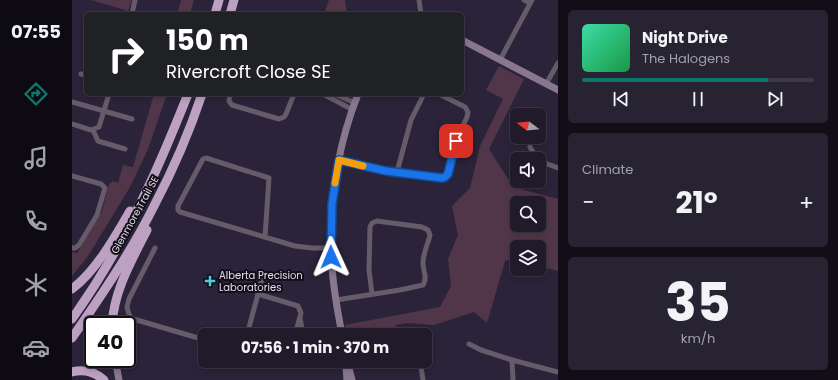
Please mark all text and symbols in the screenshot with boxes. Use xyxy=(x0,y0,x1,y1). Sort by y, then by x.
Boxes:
text: 07:55 xyxy=(11,19,61,44)
text: 150 m xyxy=(166,21,249,60)
text: Night Drive xyxy=(642,27,728,48)
icon: right xyxy=(100,28,152,80)
text: The Halogens xyxy=(642,49,730,68)
text: Rivercroft Close SE xyxy=(166,59,331,84)
icon: directions xyxy=(22,80,50,108)
icon: previous xyxy=(610,88,632,110)
icon: pause xyxy=(687,88,709,110)
icon: next xyxy=(764,88,786,110)
north arrow xyxy=(510,108,546,144)
map controls xyxy=(510,108,546,276)
pin xyxy=(439,124,473,158)
icon: arrive xyxy=(445,130,467,152)
icon: music xyxy=(22,144,50,172)
button: sound xyxy=(510,152,546,188)
text: Climate xyxy=(582,160,633,179)
street label: Glenmore Trail SE xyxy=(107,173,163,257)
text: 21° xyxy=(675,181,718,224)
text: − xyxy=(582,187,594,218)
text: + xyxy=(799,187,814,218)
button: search xyxy=(510,196,546,232)
icon: phone xyxy=(22,207,50,235)
position arrow xyxy=(310,236,352,278)
button: layers xyxy=(510,240,546,276)
text: 35 xyxy=(665,266,731,339)
place label: Alberta Precision Laboratories xyxy=(219,268,303,295)
icon: climate xyxy=(22,271,50,299)
marker: Alberta Precision Laboratories xyxy=(204,275,216,287)
speed limit sign: 40 xyxy=(84,316,136,368)
text: km/h xyxy=(681,329,715,348)
icon: car xyxy=(22,334,50,362)
text: 07:56 · 1 min · 370 m xyxy=(241,337,389,358)

